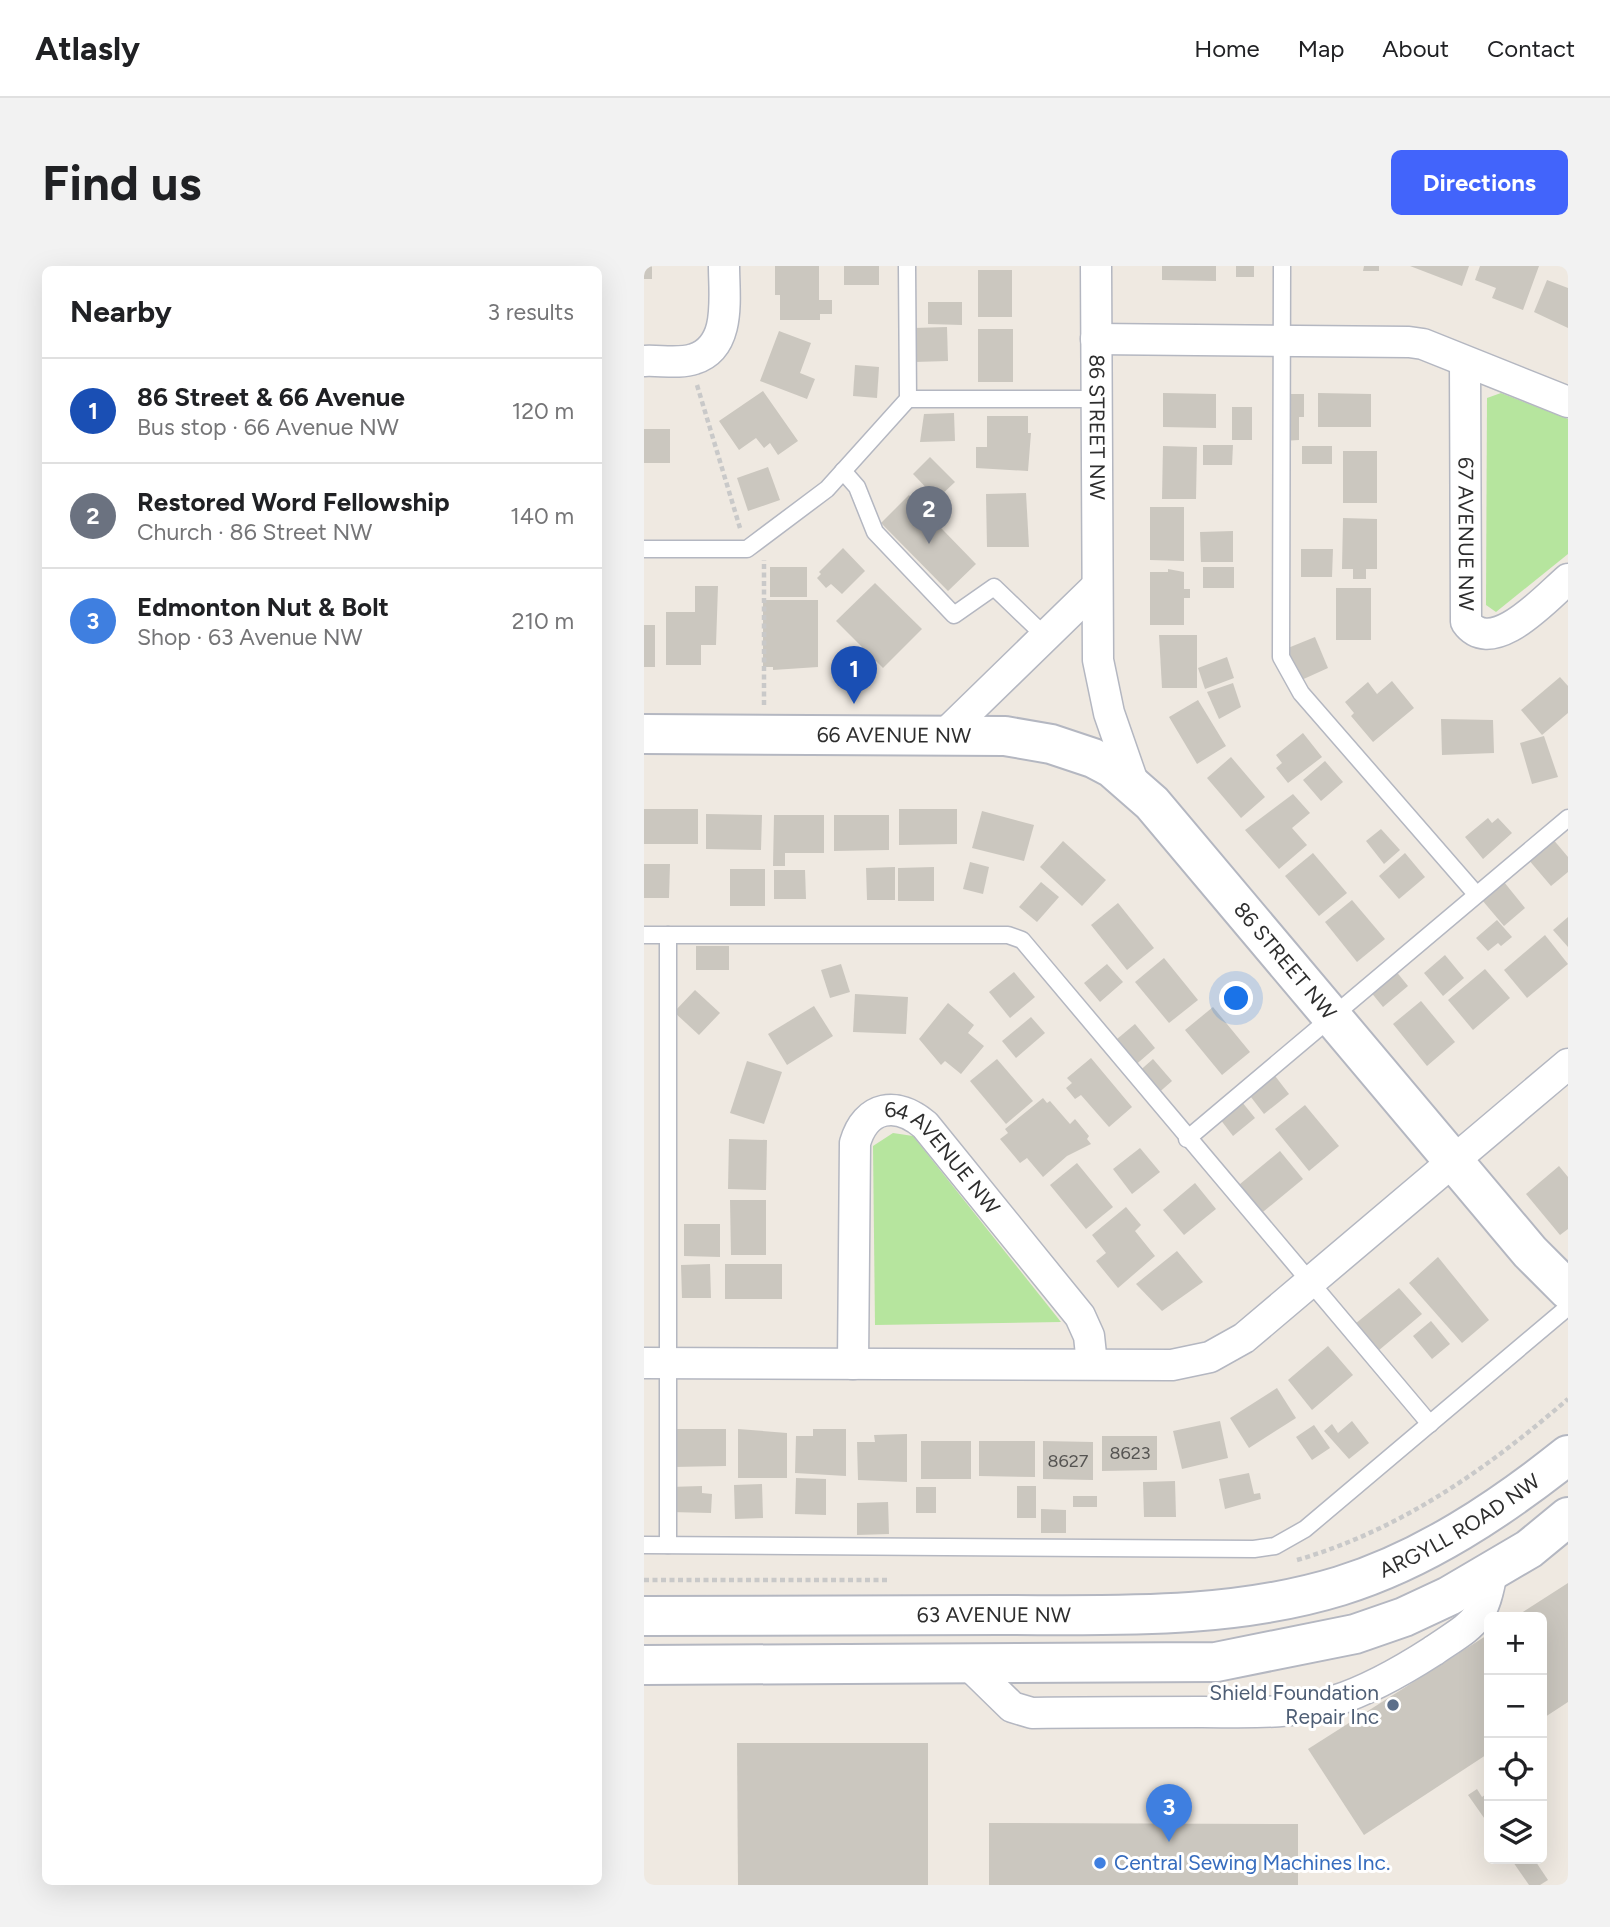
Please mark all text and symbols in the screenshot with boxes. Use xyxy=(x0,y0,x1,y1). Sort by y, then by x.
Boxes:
text: Atlasly xyxy=(35,29,140,68)
text: Home xyxy=(1194,34,1260,63)
text: Map xyxy=(1298,34,1344,63)
text: About xyxy=(1382,34,1449,63)
text: Contact xyxy=(1487,34,1575,63)
button: Directions xyxy=(1391,150,1568,215)
text: Find us xyxy=(42,153,201,212)
text: Nearby xyxy=(70,293,172,330)
text: 3 results xyxy=(487,298,574,326)
street label: 86 STREET NW xyxy=(1084,354,1110,500)
text: 86 Street & 66 Avenue xyxy=(137,381,405,413)
text: 1 xyxy=(88,397,98,425)
text: 120 m xyxy=(512,397,574,425)
text: Bus stop · 66 Avenue NW xyxy=(137,413,399,441)
street label: 67 AVENUE NW xyxy=(1453,457,1479,611)
text: Restored Word Fellowship xyxy=(137,486,450,518)
pin: 2 xyxy=(906,486,952,544)
text: 2 xyxy=(86,502,100,530)
text: 140 m xyxy=(510,502,574,530)
text: Church · 86 Street NW xyxy=(137,518,372,546)
text: Edmonton Nut & Bolt xyxy=(137,591,389,623)
text: 3 xyxy=(87,607,99,635)
text: 210 m xyxy=(512,607,574,635)
text: Shop · 63 Avenue NW xyxy=(137,623,363,651)
pin: 1 xyxy=(831,646,877,704)
street label: 66 AVENUE NW xyxy=(817,722,971,748)
street label: 86 STREET NW xyxy=(1229,897,1342,1024)
your location xyxy=(1219,981,1253,1015)
street label: 64 AVENUE NW xyxy=(884,1097,1005,1219)
house number: 8623 xyxy=(1109,1442,1151,1464)
house number: 8627 xyxy=(1048,1450,1089,1472)
street label: ARGYLL ROAD NW xyxy=(1375,1468,1545,1582)
street label: 63 AVENUE NW xyxy=(917,1602,1071,1627)
map controls xyxy=(1484,1612,1547,1864)
button: + xyxy=(1484,1612,1547,1675)
button: − xyxy=(1484,1675,1547,1738)
place label: Shield Foundation Repair Inc xyxy=(1209,1680,1379,1729)
marker: Shield Foundation Repair Inc xyxy=(1385,1697,1401,1713)
button: locate xyxy=(1484,1738,1547,1801)
pin: 3 xyxy=(1146,1784,1192,1842)
button: layers xyxy=(1484,1801,1547,1864)
place label: Central Sewing Machines Inc. xyxy=(1114,1850,1390,1875)
marker: Central Sewing Machines Inc. xyxy=(1092,1855,1108,1871)

